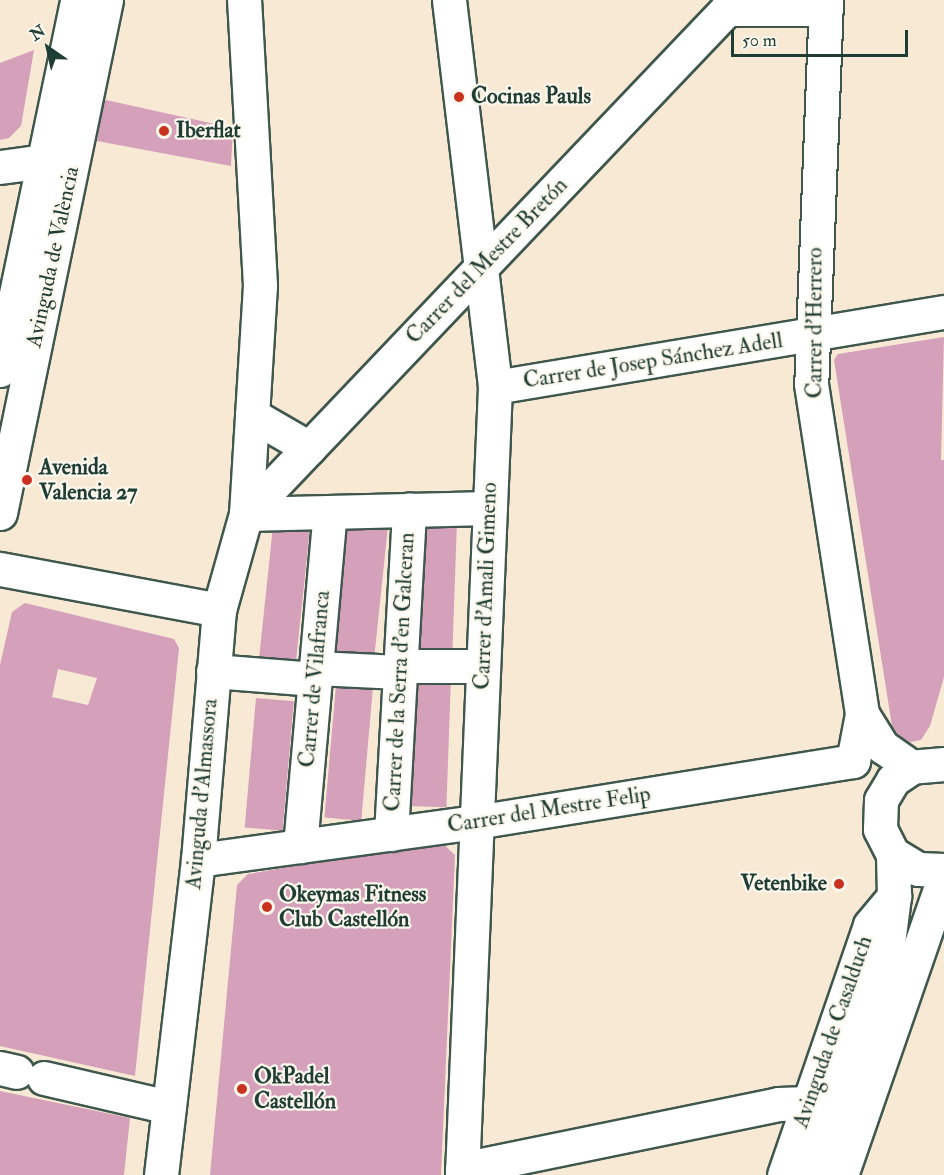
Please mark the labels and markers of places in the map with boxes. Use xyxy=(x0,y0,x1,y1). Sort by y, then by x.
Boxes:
place label: Cocinas Pauls xyxy=(471,84,591,110)
marker: Cocinas Pauls xyxy=(452,90,466,104)
place label: Iberflat xyxy=(176,118,241,144)
marker: Iberflat xyxy=(157,124,171,138)
place label: Avenida Valencia 27 xyxy=(39,454,137,506)
marker: Avenida Valencia 27 xyxy=(20,473,34,487)
place label: Vetenbike xyxy=(741,871,827,897)
marker: Vetenbike xyxy=(832,877,846,891)
place label: Okeymas Fitness Club Castellón xyxy=(279,881,426,932)
marker: Okeymas Fitness Club Castellón xyxy=(260,900,274,914)
place label: OkPadel Castellón xyxy=(254,1063,336,1114)
marker: OkPadel Castellón xyxy=(235,1082,249,1096)

